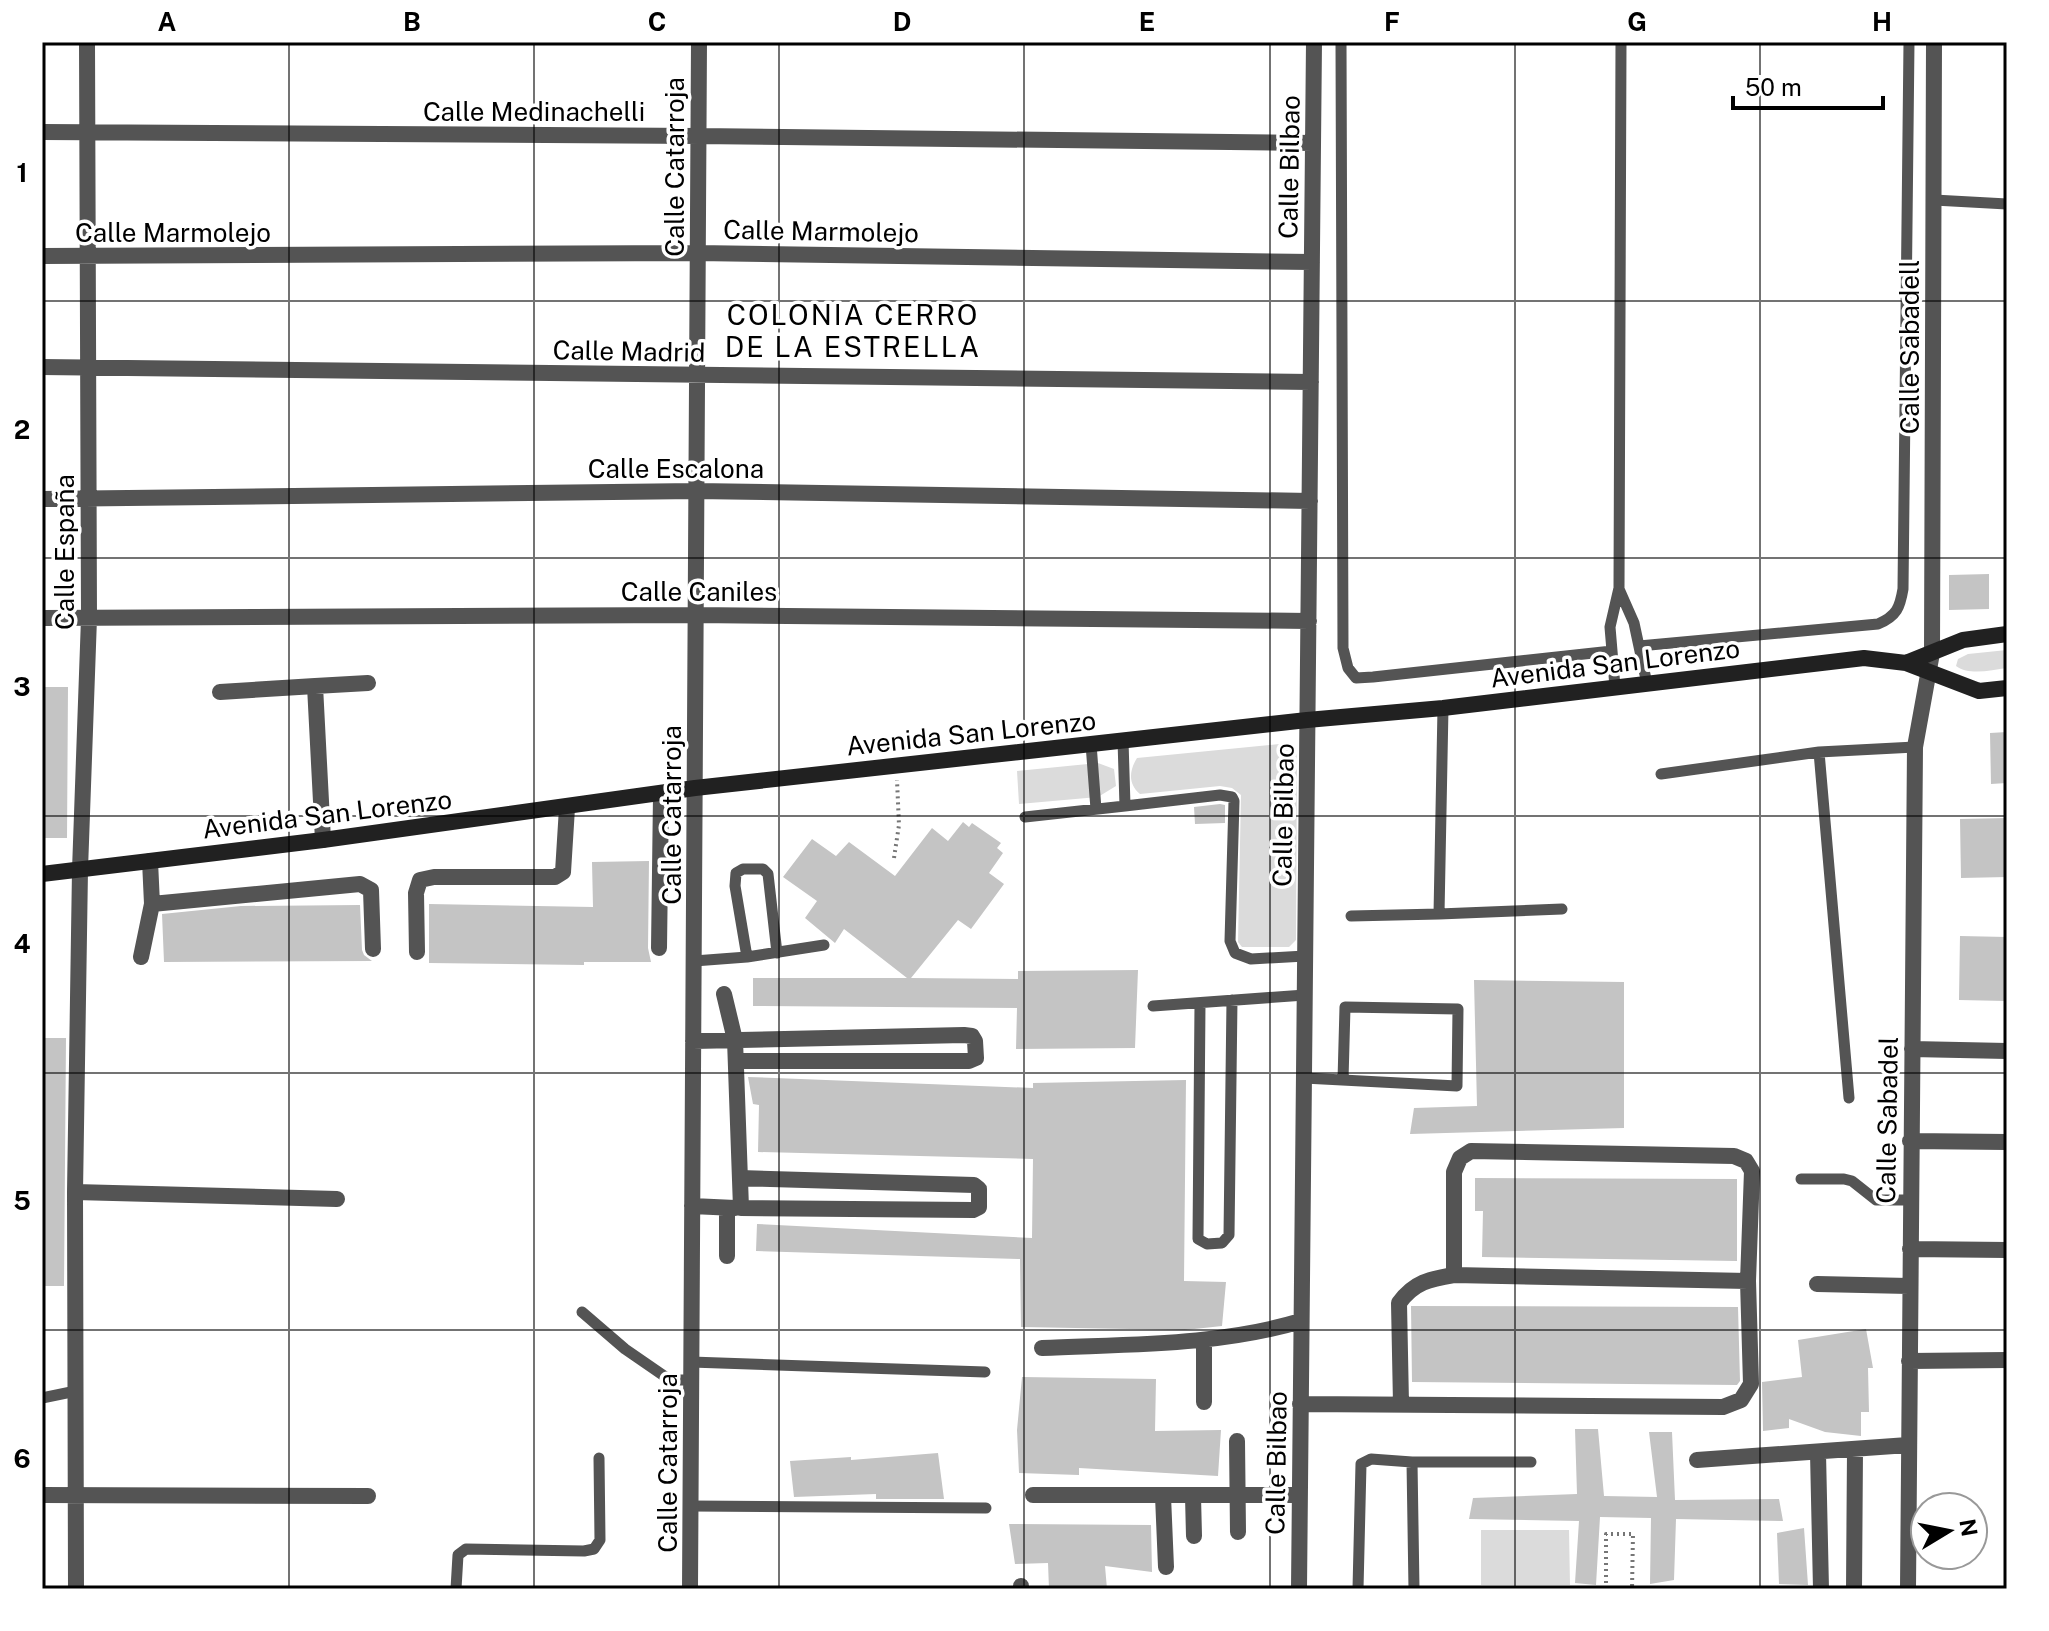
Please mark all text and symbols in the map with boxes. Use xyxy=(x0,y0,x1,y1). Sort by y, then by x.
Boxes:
text: A xyxy=(158,6,177,37)
text: B xyxy=(403,6,421,37)
text: C xyxy=(648,6,666,37)
text: D xyxy=(893,6,911,37)
text: E xyxy=(1139,6,1155,37)
text: F xyxy=(1384,6,1400,37)
text: G xyxy=(1627,6,1647,37)
text: H xyxy=(1872,6,1892,37)
scale bar xyxy=(1733,60,1883,110)
text: 50 m xyxy=(1745,73,1802,101)
street label: Calle Catarroja xyxy=(659,77,690,257)
street label: Calle Bilbao xyxy=(1272,95,1306,239)
street label: Calle Medinachelli xyxy=(423,96,645,127)
text: 1 xyxy=(16,157,28,188)
street label: Calle Marmolejo xyxy=(723,214,919,248)
street label: Calle Marmolejo xyxy=(75,217,271,248)
street label: Calle Sabadell xyxy=(1894,260,1925,434)
district label: COLONIA CERRO DE LA ESTRELLA xyxy=(725,298,981,363)
street label: Calle Madrid xyxy=(552,334,706,368)
text: 2 xyxy=(14,414,30,445)
street label: Calle Escalona xyxy=(588,453,764,484)
street label: Calle España xyxy=(49,474,80,630)
street label: Calle Caniles xyxy=(621,576,777,607)
street label: Avenida San Lorenzo xyxy=(1488,632,1742,694)
text: 3 xyxy=(13,671,31,702)
street label: Avenida San Lorenzo xyxy=(845,704,1097,762)
street label: Calle Catarroja xyxy=(656,725,687,905)
street label: Calle Bilbao xyxy=(1266,743,1300,887)
street label: Avenida San Lorenzo xyxy=(200,783,454,845)
text: 4 xyxy=(13,928,31,959)
street label: Calle Sabadel xyxy=(1870,1036,1904,1204)
text: 5 xyxy=(13,1185,31,1216)
street label: Calle Catarroja xyxy=(652,1373,683,1553)
street label: Calle Bilbao xyxy=(1259,1391,1293,1535)
text: 6 xyxy=(13,1443,31,1474)
north arrow xyxy=(1909,1491,1989,1571)
text: N xyxy=(1954,1517,1983,1538)

